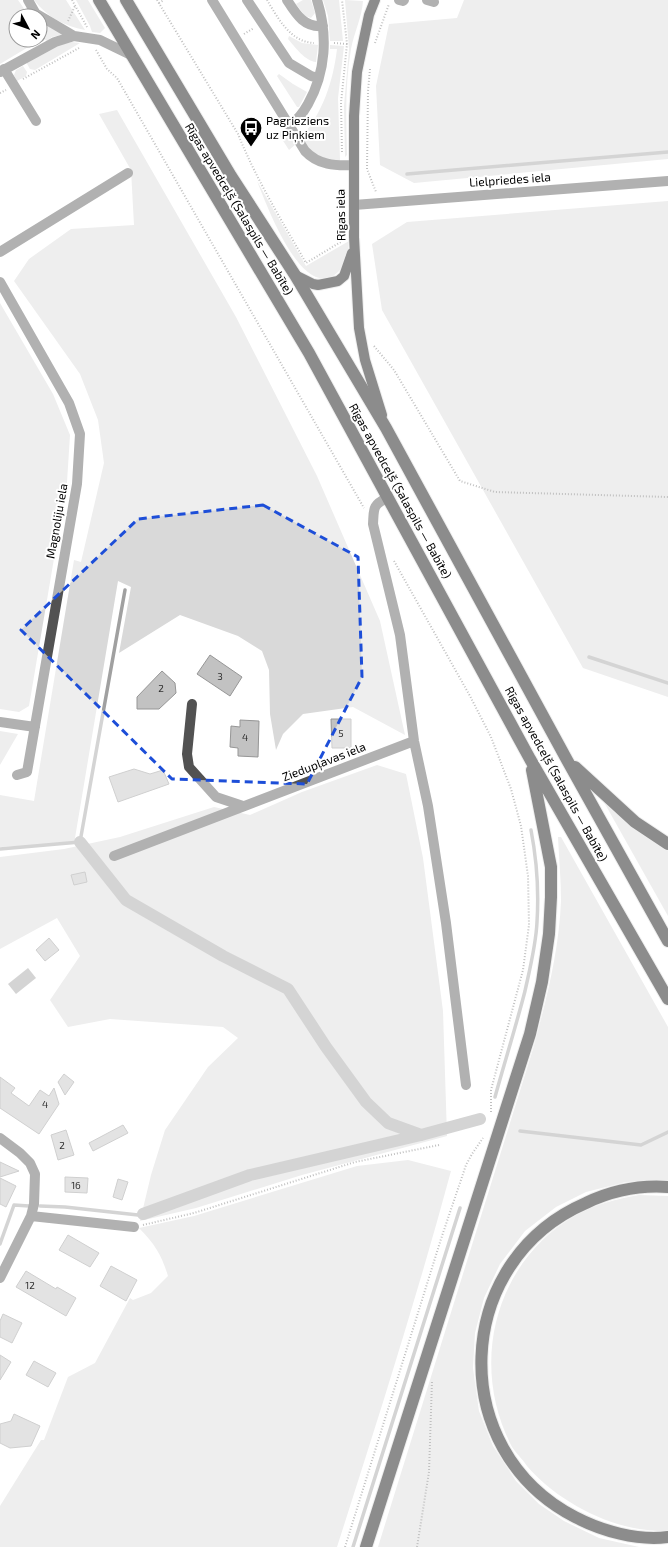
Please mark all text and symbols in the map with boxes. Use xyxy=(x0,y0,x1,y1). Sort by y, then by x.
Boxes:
north arrow xyxy=(8,8,48,48)
text: N xyxy=(28,28,43,42)
place label: Pagrieziens uz Piņķiem xyxy=(266,113,329,143)
bus stop icon: Pagrieziens uz Piņķiem xyxy=(238,115,264,148)
street label: Rīgas apvedceļš (Salaspils — Babīte) xyxy=(181,120,297,298)
street label: Lielpriedes iela xyxy=(469,169,551,189)
street label: Rīgas iela xyxy=(333,189,347,241)
street label: Rīgas apvedceļš (Salaspils — Babīte) xyxy=(345,401,455,581)
street label: Magnoliju iela xyxy=(43,482,71,560)
house number: 3 xyxy=(217,670,223,682)
house number: 2 xyxy=(158,682,164,694)
street label: Rīgas apvedceļš (Salaspils — Babīte) xyxy=(501,684,611,864)
house number: 5 xyxy=(338,727,344,739)
house number: 4 xyxy=(242,731,248,743)
street label: Ziedupļavas iela xyxy=(280,739,368,785)
house number: 4 xyxy=(42,1098,48,1110)
house number: 2 xyxy=(59,1139,65,1151)
house number: 16 xyxy=(71,1179,81,1191)
house number: 12 xyxy=(25,1279,35,1291)

